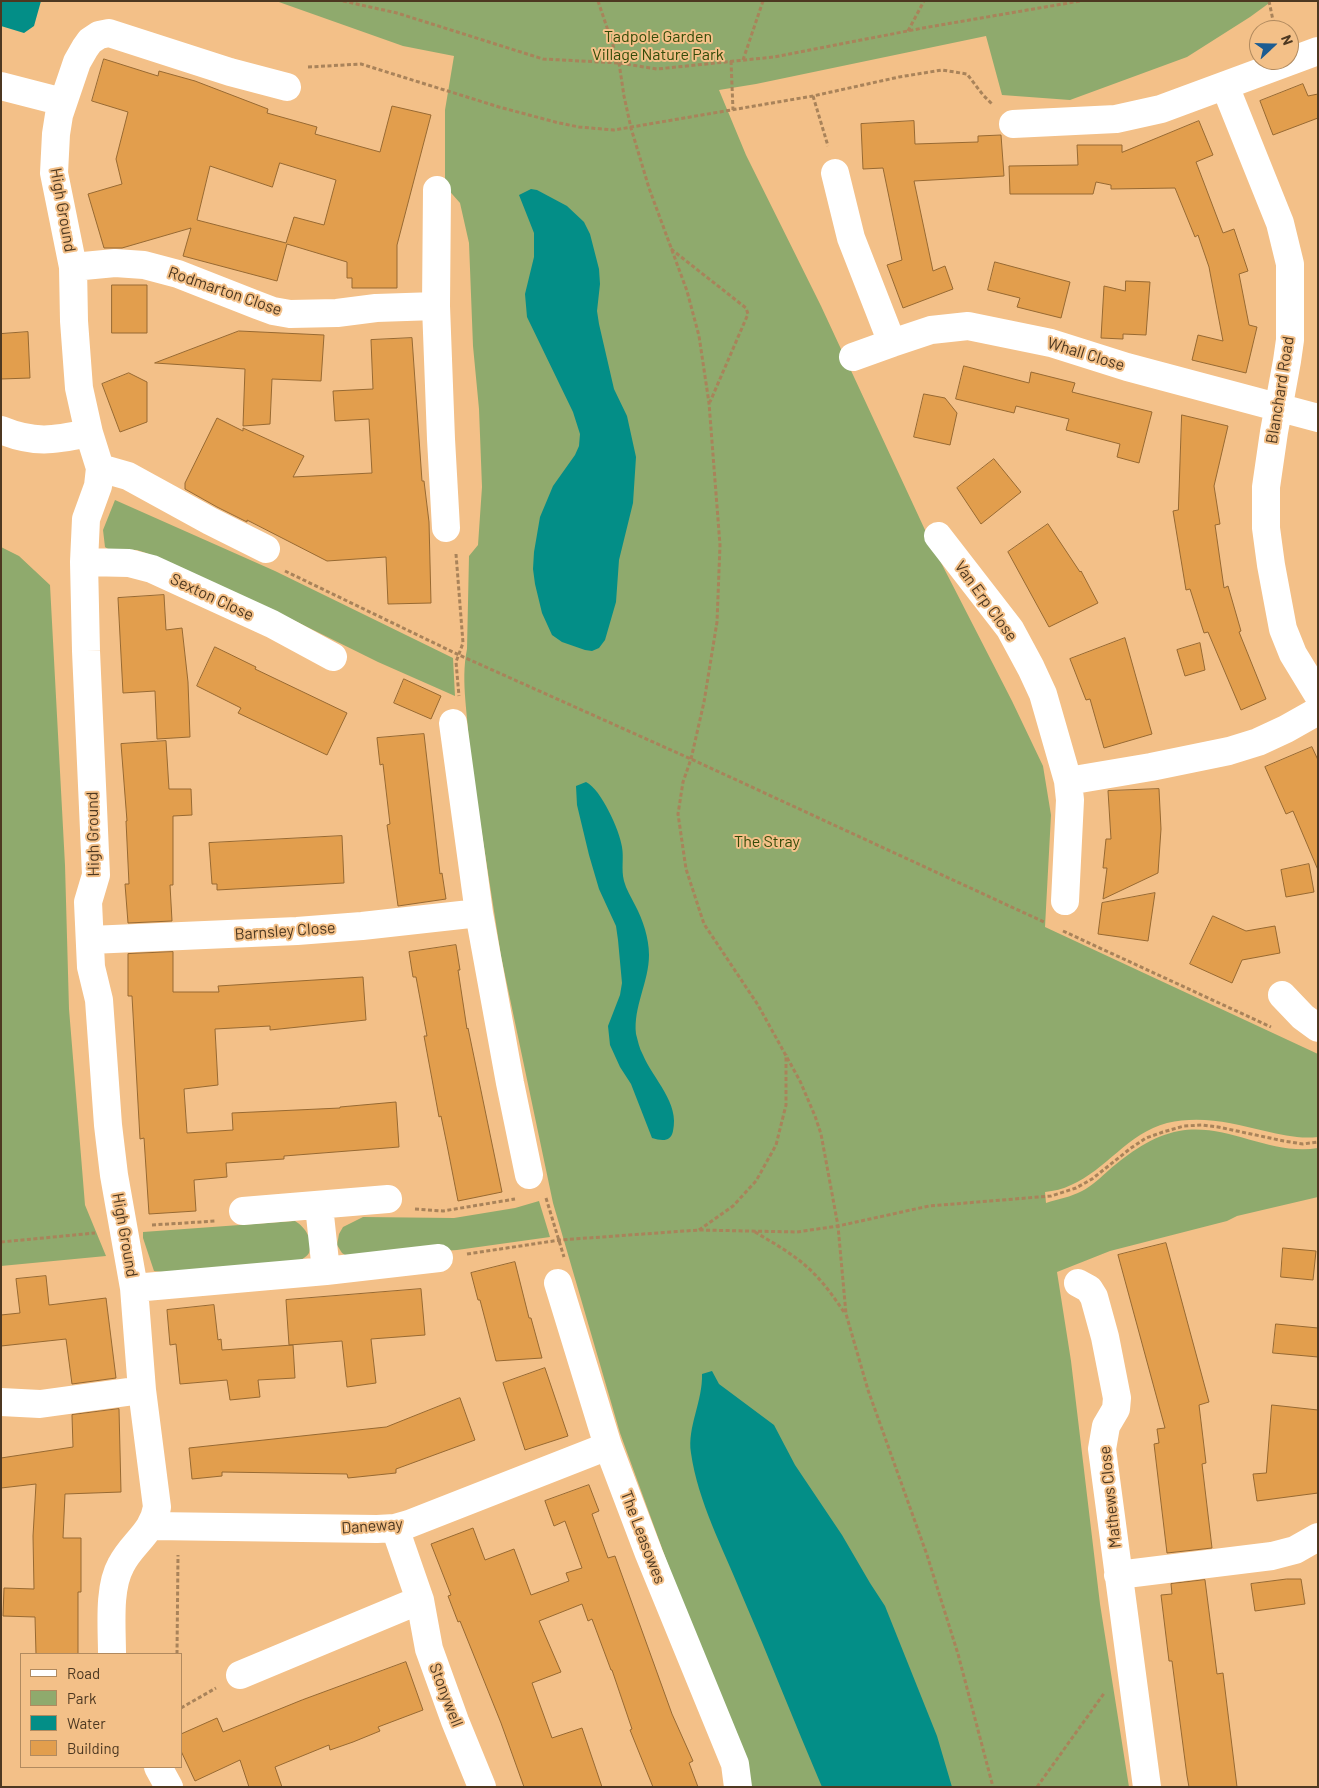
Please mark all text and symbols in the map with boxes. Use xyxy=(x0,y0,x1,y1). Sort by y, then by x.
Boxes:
north arrow xyxy=(1249,20,1299,70)
park label: Tadpole Garden Village Nature Park xyxy=(592,27,724,65)
text: N xyxy=(1278,32,1297,47)
street label: High Ground xyxy=(46,166,80,254)
street label: Rodmarton Close xyxy=(166,263,284,319)
street label: Whall Close xyxy=(1045,333,1127,375)
street label: Blanchard Road xyxy=(1262,335,1298,445)
street label: Van Erp Close xyxy=(950,557,1022,645)
street label: Sexton Close xyxy=(167,569,257,625)
street label: High Ground xyxy=(83,791,103,877)
park label: The Stray xyxy=(734,832,800,852)
street label: Barnsley Close xyxy=(234,918,336,944)
street label: High Ground xyxy=(108,1191,142,1279)
street label: Mathews Close xyxy=(1095,1445,1125,1549)
street label: The Leasowes xyxy=(616,1488,670,1586)
street label: Daneway xyxy=(341,1514,403,1538)
legend xyxy=(20,1653,182,1768)
street label: Stonywell xyxy=(425,1660,467,1730)
text: Road xyxy=(67,1664,100,1682)
text: Park xyxy=(67,1689,96,1707)
text: Water xyxy=(67,1714,106,1732)
text: Building xyxy=(67,1739,120,1757)

